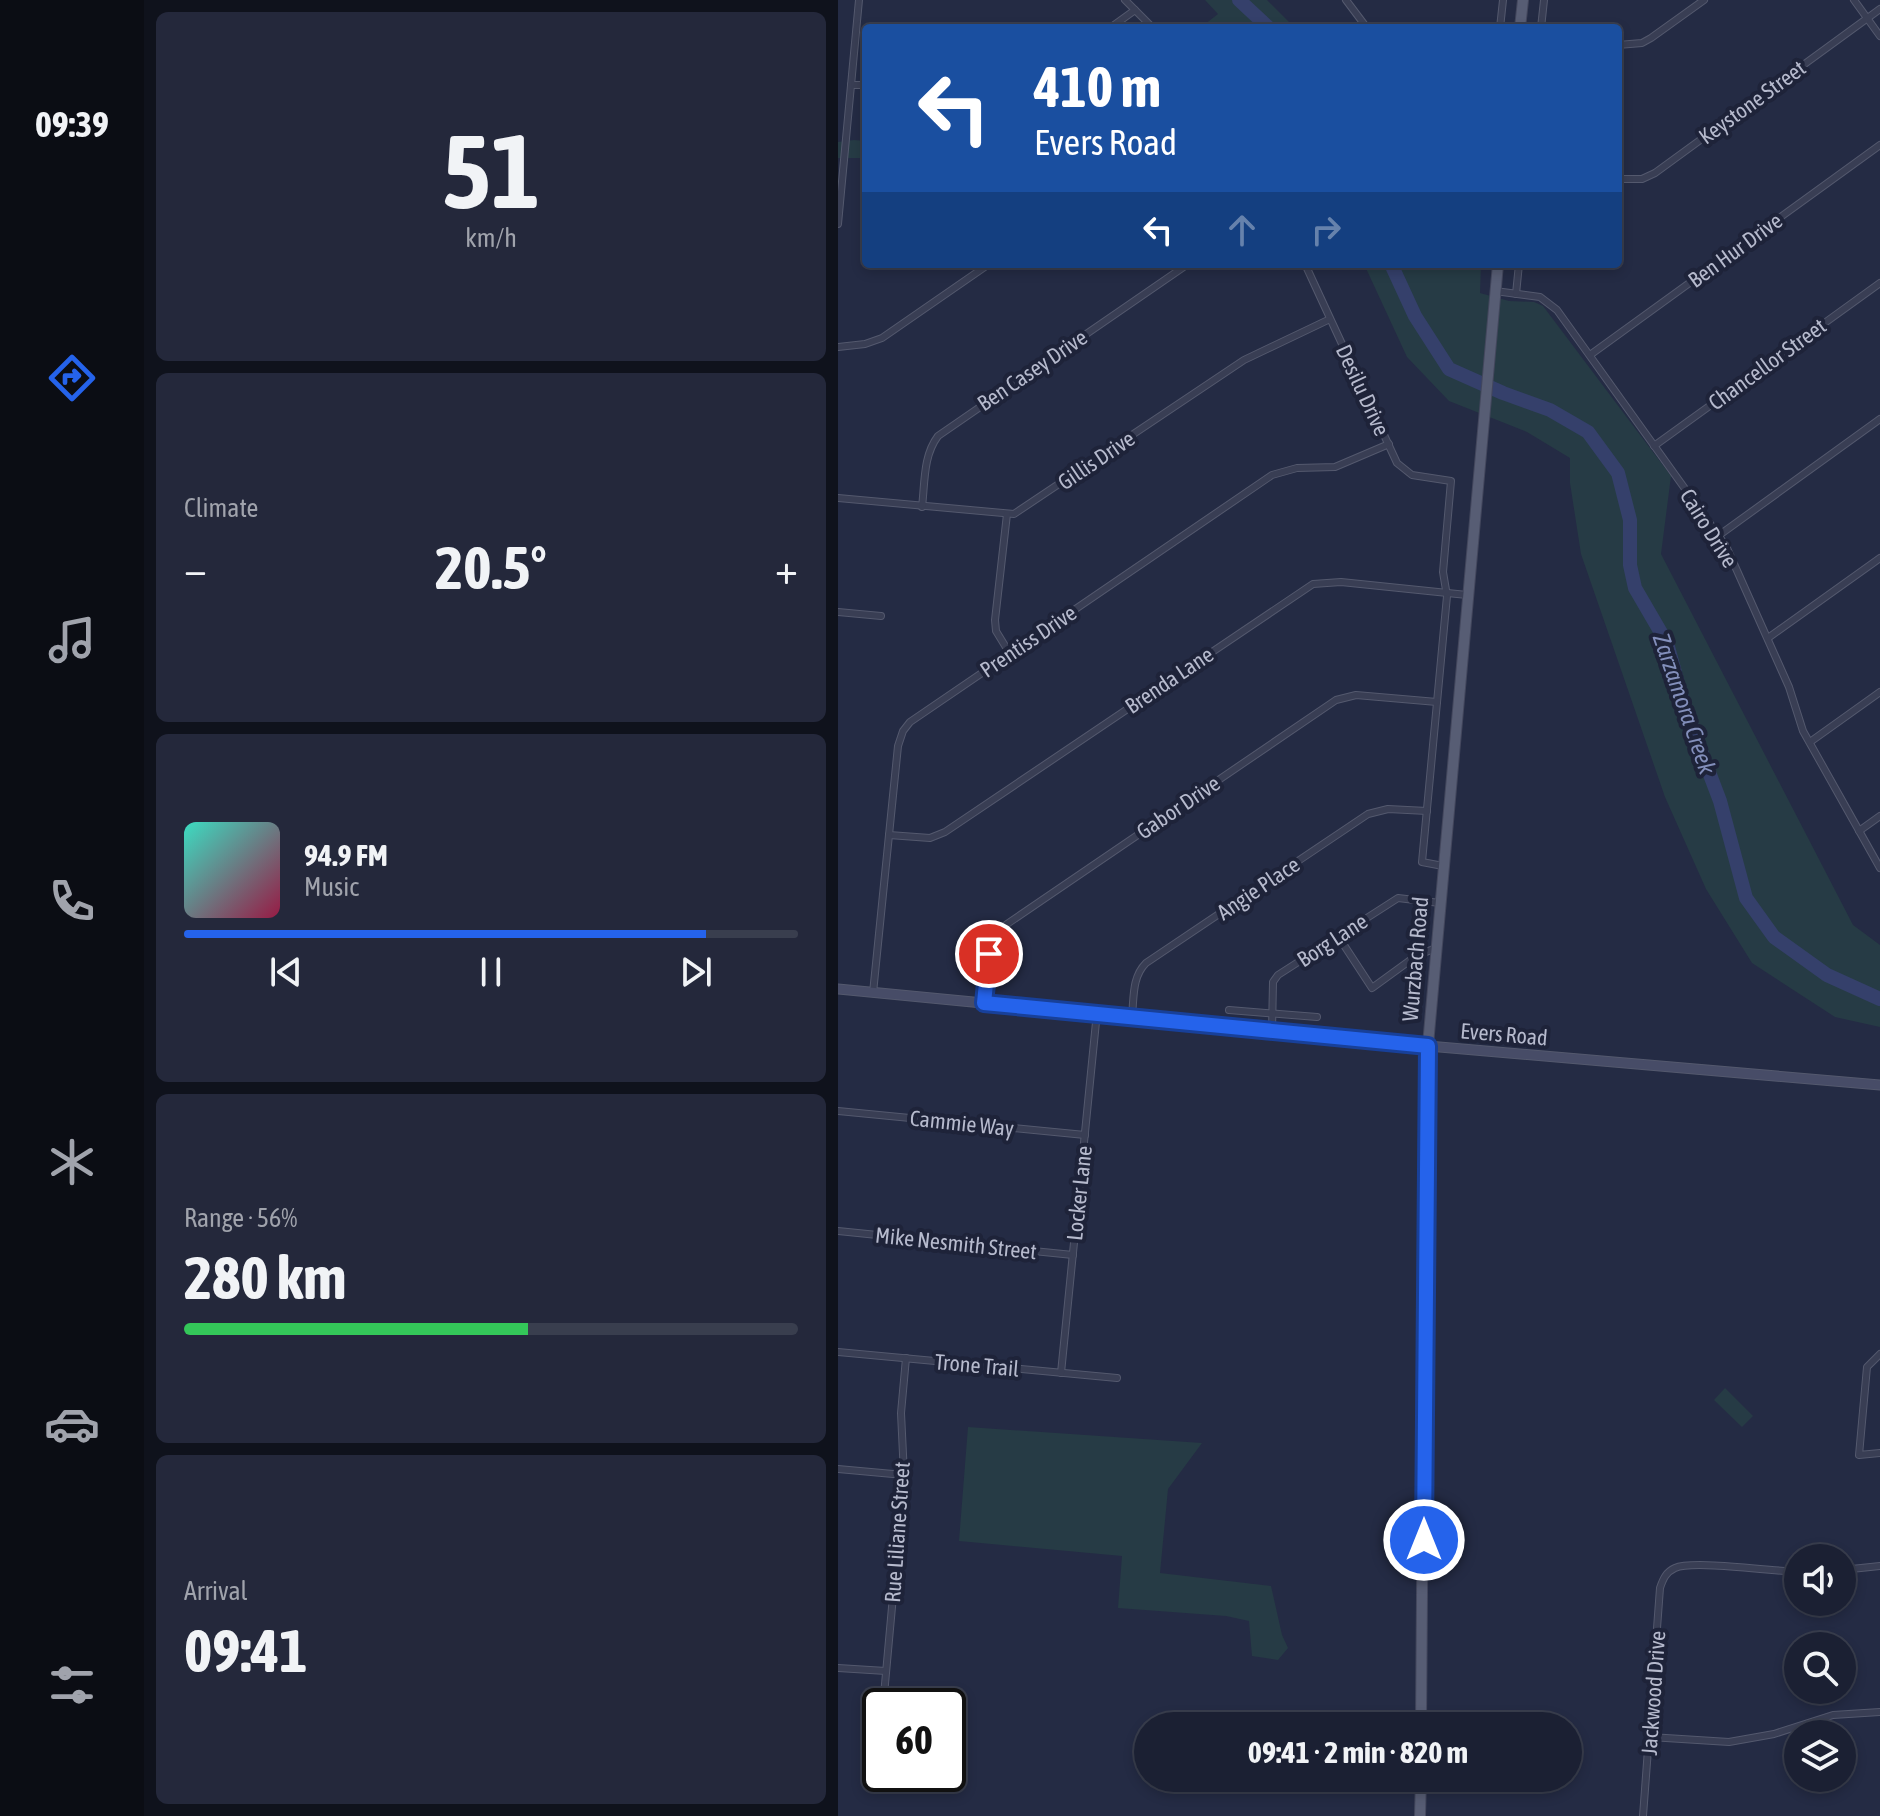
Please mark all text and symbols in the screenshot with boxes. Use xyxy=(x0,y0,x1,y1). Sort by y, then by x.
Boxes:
text: 410 m xyxy=(1034,55,1161,119)
street label: Keystone Street xyxy=(1694,55,1810,149)
icon: left xyxy=(902,56,1006,160)
text: 09:39 xyxy=(35,103,109,145)
text: 51 xyxy=(442,111,540,230)
text: Evers Road xyxy=(1034,121,1177,163)
street label: Ben Hur Drive xyxy=(1683,207,1787,293)
icon: left xyxy=(1136,208,1180,252)
icon: ahead xyxy=(1220,208,1264,252)
icon: right xyxy=(1304,208,1348,252)
text: km/h xyxy=(465,223,517,253)
street label: Chancellor Street xyxy=(1703,313,1831,415)
street label: Ben Casey Drive xyxy=(972,324,1092,416)
street label: Desilu Drive xyxy=(1331,340,1395,440)
icon: directions xyxy=(44,350,100,406)
street label: Gillis Drive xyxy=(1053,425,1139,495)
street label: Cairo Drive xyxy=(1675,484,1743,572)
text: Climate xyxy=(184,493,258,523)
text: 20.5° xyxy=(435,533,547,602)
text: − xyxy=(184,543,207,593)
text: + xyxy=(775,543,798,593)
street label: Prentiss Drive xyxy=(975,599,1081,683)
icon: music xyxy=(44,612,100,668)
water label: Zarzamora Creek xyxy=(1648,630,1721,778)
street label: Brenda Lane xyxy=(1120,641,1218,719)
street label: Gabor Drive xyxy=(1131,770,1225,844)
text: 94.9 FM xyxy=(304,838,388,872)
street label: Angie Place xyxy=(1212,851,1304,925)
text: Music xyxy=(304,872,359,902)
icon: phone xyxy=(44,873,100,929)
street label: Wurzbach Road xyxy=(1397,896,1433,1022)
street label: Borg Lane xyxy=(1292,908,1372,972)
pin xyxy=(955,920,1023,988)
icon: arrive xyxy=(967,932,1011,976)
icon: previous xyxy=(264,950,308,994)
icon: pause xyxy=(469,950,513,994)
icon: next xyxy=(674,950,718,994)
street label: Evers Road xyxy=(1459,1017,1549,1051)
street label: Cammie Way xyxy=(909,1105,1015,1141)
icon: climate xyxy=(44,1134,100,1190)
street label: Locker Lane xyxy=(1061,1144,1097,1242)
text: Range · 56% xyxy=(184,1203,297,1233)
street label: Mike Nesmith Street xyxy=(874,1222,1038,1264)
text: 280 km xyxy=(184,1243,346,1312)
street label: Trone Trail xyxy=(934,1348,1020,1382)
icon: car xyxy=(44,1396,100,1452)
street label: Rue Liliane Street xyxy=(879,1461,915,1603)
position arrow xyxy=(1382,1498,1466,1582)
map controls xyxy=(1784,1544,1856,1792)
button: sound xyxy=(1784,1544,1856,1616)
text: Arrival xyxy=(184,1576,248,1606)
text: 09:41 xyxy=(184,1616,307,1685)
street label: Jackwood Drive xyxy=(1636,1630,1670,1756)
button: search xyxy=(1784,1632,1856,1704)
icon: filters xyxy=(44,1657,100,1713)
speed limit sign: 60 xyxy=(862,1688,966,1792)
button: layers xyxy=(1784,1720,1856,1792)
text: 09:41 · 2 min · 820 m xyxy=(1248,1735,1468,1769)

